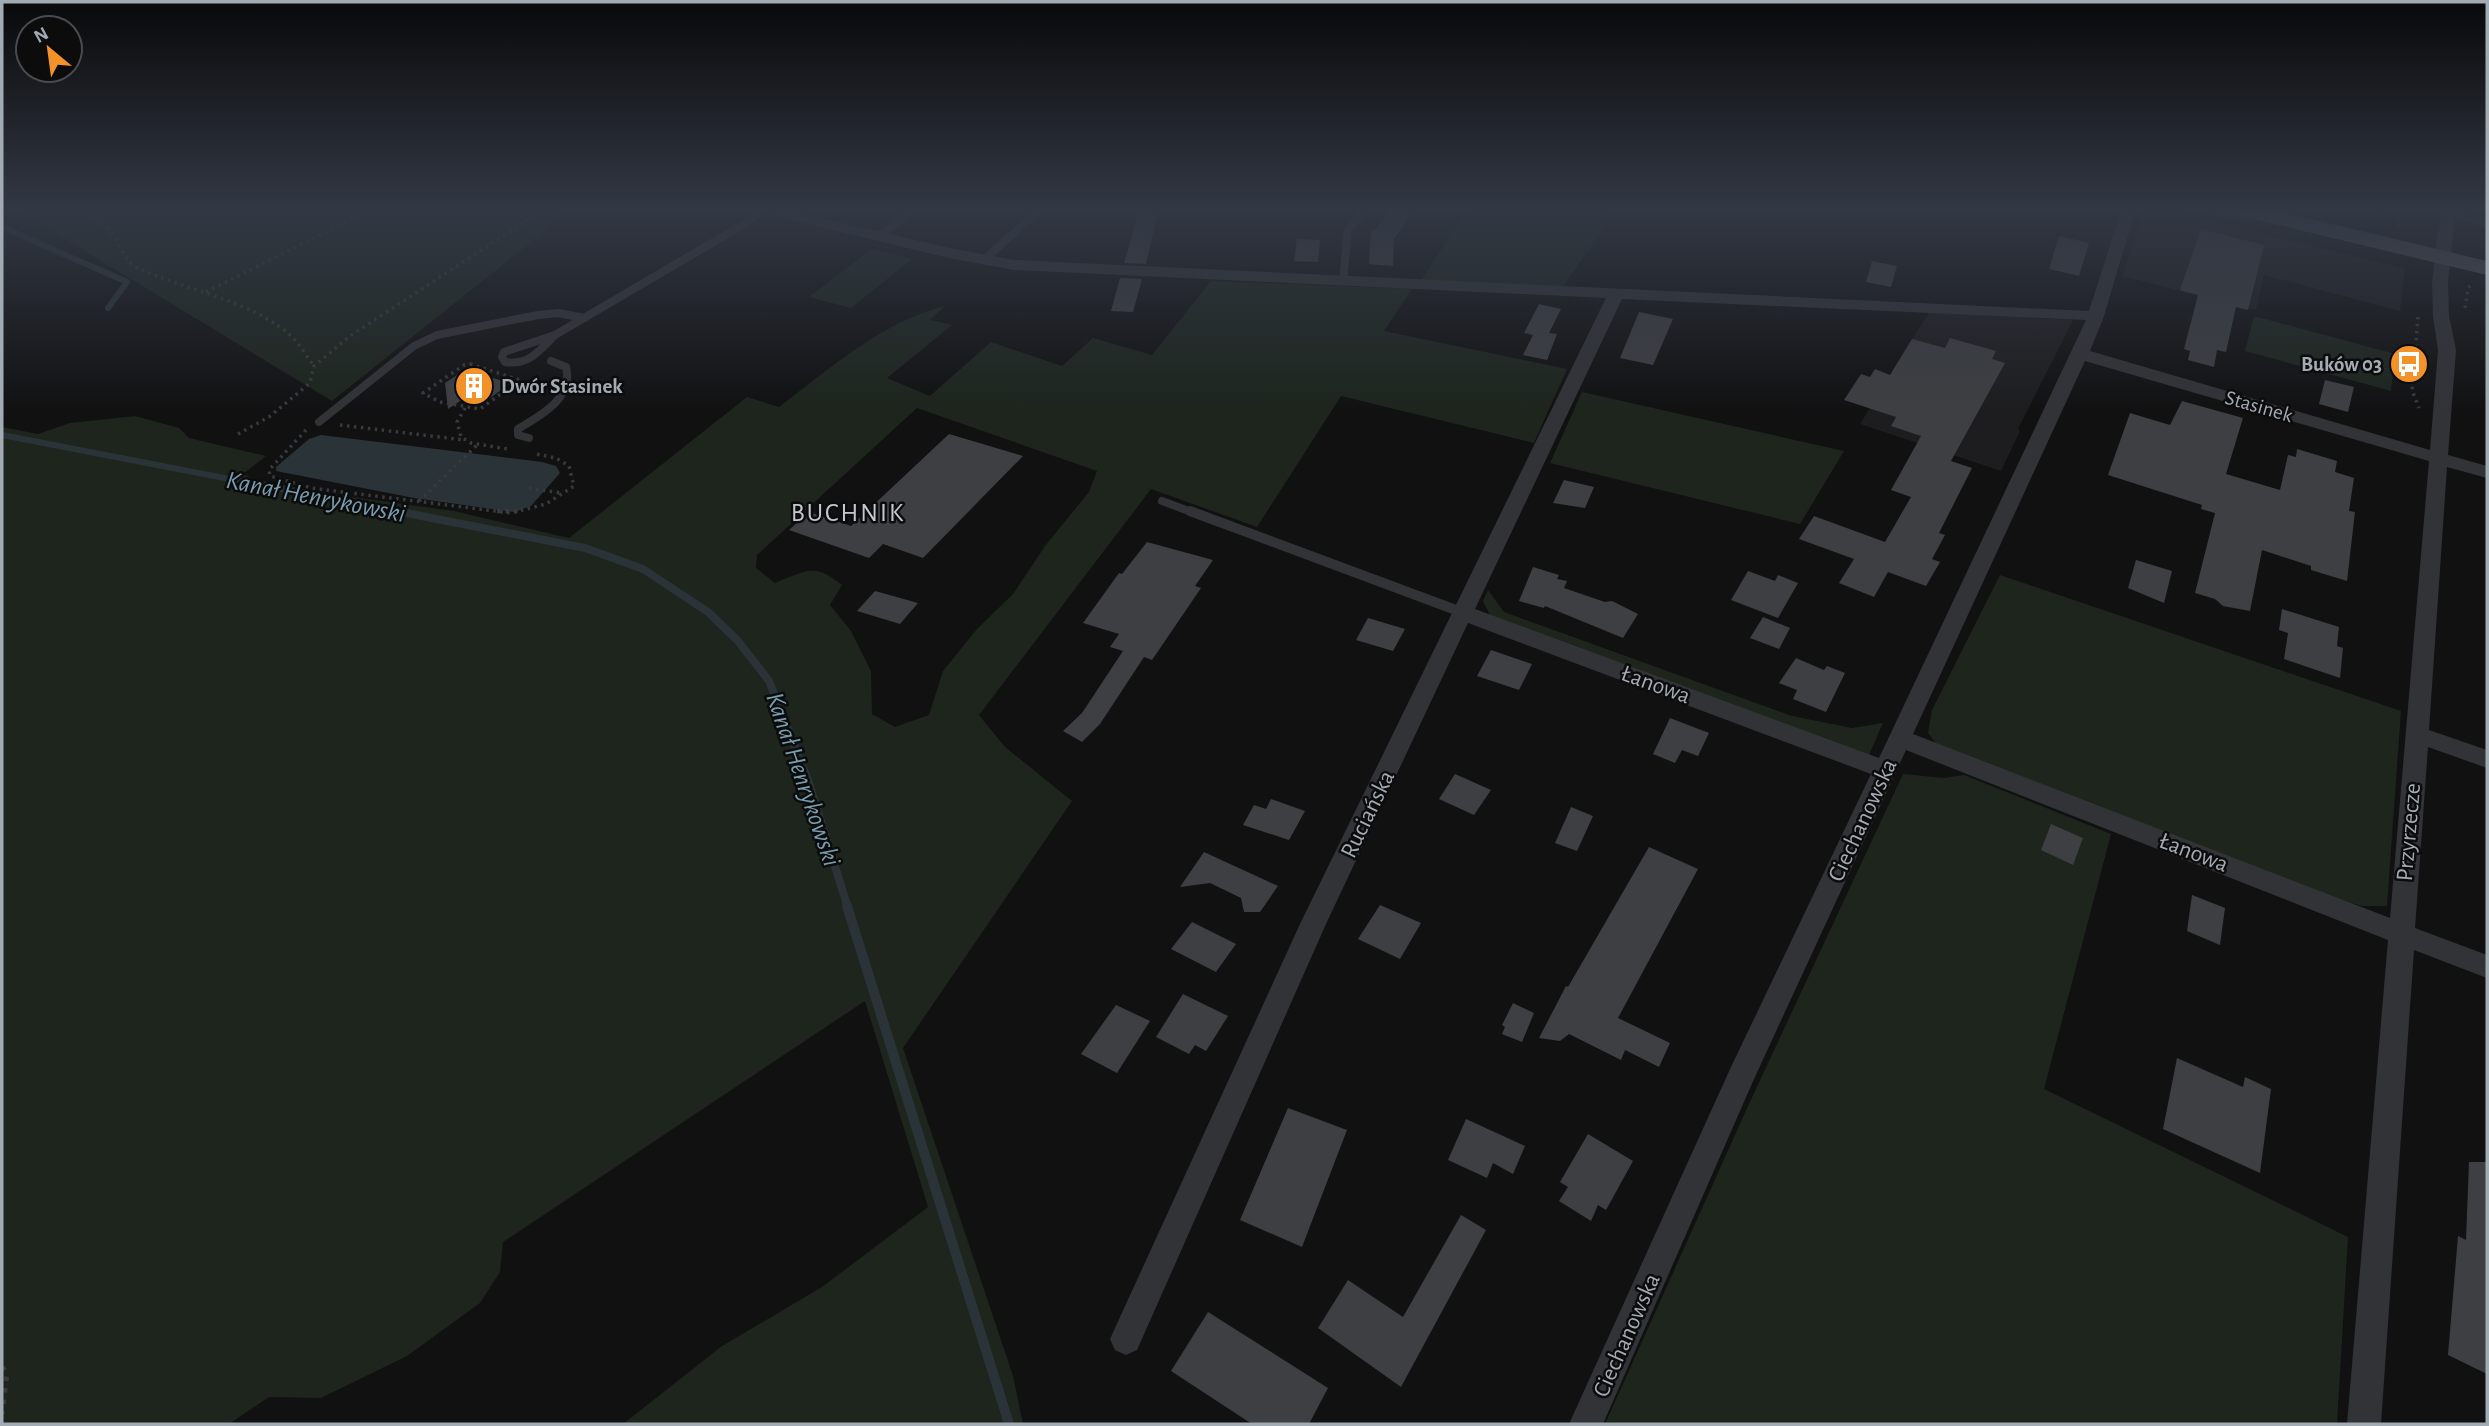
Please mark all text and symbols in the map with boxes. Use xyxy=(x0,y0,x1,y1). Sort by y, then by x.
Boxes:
north arrow xyxy=(14,14,84,84)
text: N xyxy=(31,24,52,47)
bus stop icon: Buków 03 xyxy=(2388,343,2430,385)
place label: Buków 03 xyxy=(2301,354,2382,375)
building icon: Dwór Stasinek xyxy=(453,365,495,407)
place label: Dwór Stasinek xyxy=(501,376,623,397)
street label: Stasinek xyxy=(2223,387,2295,426)
water label: Kanał Henrykowski xyxy=(224,467,408,527)
district label: BUCHNIK xyxy=(791,500,905,526)
street label: Łanowa xyxy=(1618,661,1694,709)
water label: Kanał Henrykowski xyxy=(761,689,845,870)
street label: Ciechanowska xyxy=(1824,755,1902,885)
street label: Ruciańska xyxy=(1337,767,1399,862)
street label: Przyrzecze xyxy=(2393,782,2425,882)
street label: Łanowa xyxy=(2156,829,2231,877)
street label: Ciechanowska xyxy=(1589,1270,1665,1401)

